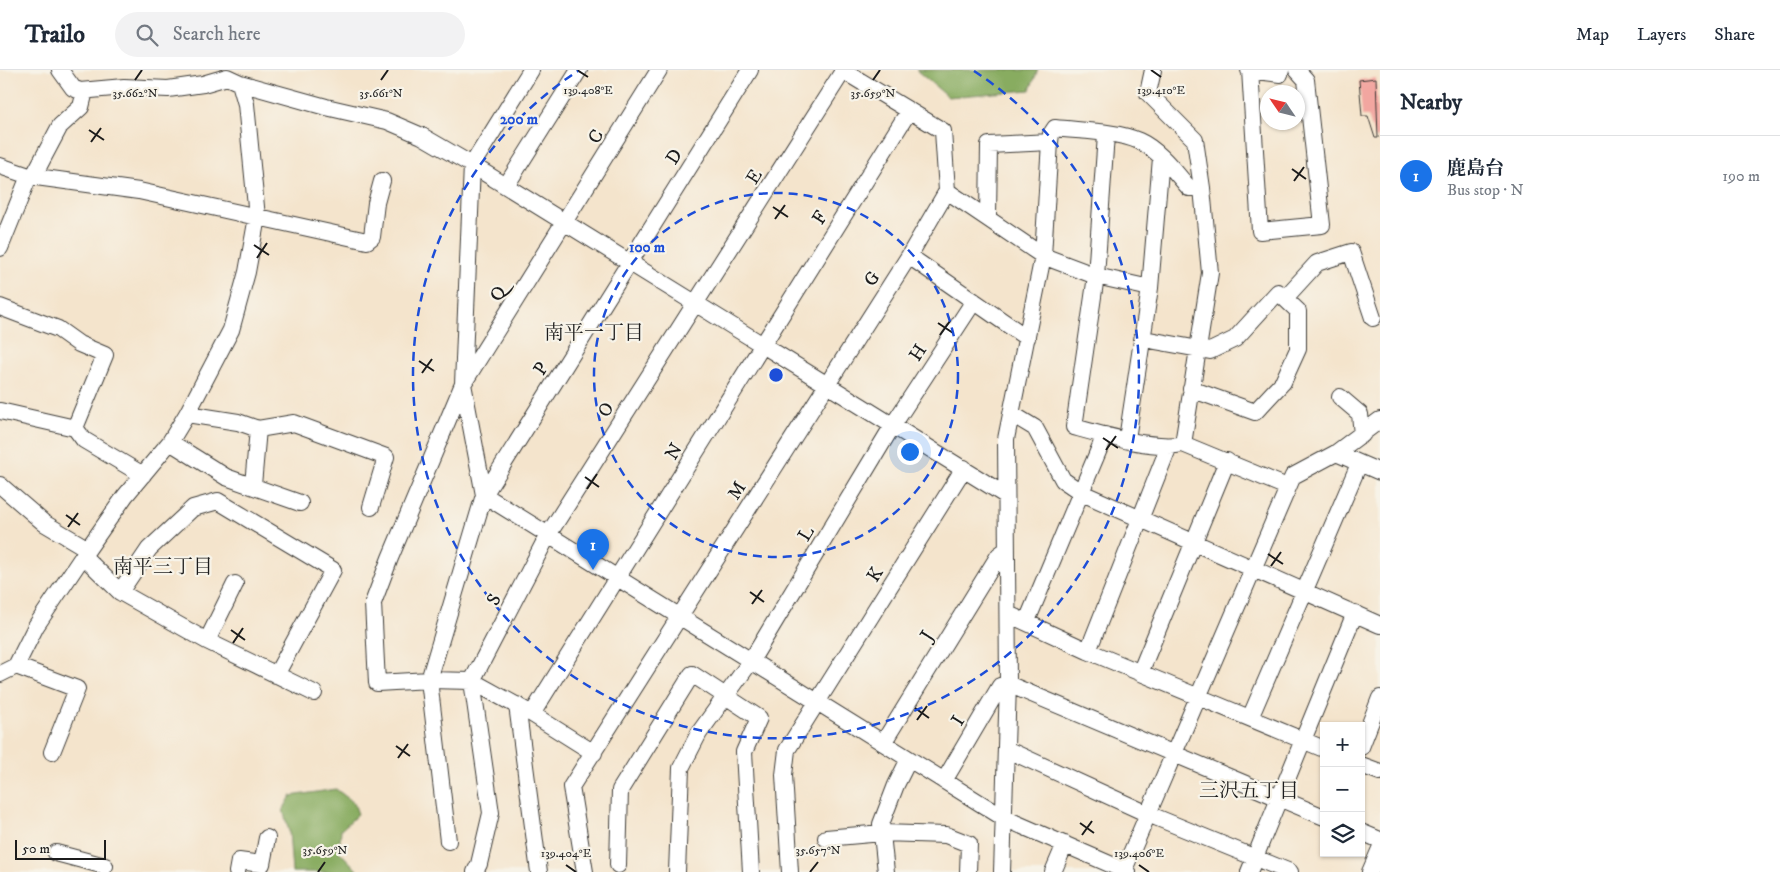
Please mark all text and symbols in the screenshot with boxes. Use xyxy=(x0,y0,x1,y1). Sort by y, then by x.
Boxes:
search box xyxy=(115,12,465,57)
text: Trailo xyxy=(25,20,85,50)
icon: search xyxy=(133,21,161,49)
text: Search here xyxy=(173,23,261,46)
text: Map xyxy=(1576,24,1609,46)
text: Layers xyxy=(1637,24,1686,46)
text: Share xyxy=(1714,24,1755,46)
text: 139.408°E xyxy=(563,83,613,98)
text: 139.410°E xyxy=(1137,83,1185,98)
north arrow xyxy=(1260,85,1305,130)
text: 35.662°N xyxy=(113,86,158,101)
text: 35.661°N xyxy=(359,86,403,101)
text: 35.659°N xyxy=(851,86,896,101)
text: Nearby xyxy=(1400,90,1462,116)
text: 200 m xyxy=(500,110,539,129)
street label: C xyxy=(583,125,609,148)
street label: D xyxy=(661,145,688,169)
text: 鹿島台 xyxy=(1447,157,1504,180)
street label: E xyxy=(741,165,768,189)
text: 1 xyxy=(1413,166,1419,186)
text: 190 m xyxy=(1722,166,1760,186)
text: Bus stop · N xyxy=(1447,180,1524,200)
street label: F xyxy=(807,206,833,229)
text: 100 m xyxy=(629,238,666,257)
street label: G xyxy=(859,267,886,291)
street label: Q xyxy=(485,274,516,306)
district label: 南平一丁目 xyxy=(544,321,644,346)
street label: H xyxy=(904,340,932,366)
street label: P xyxy=(529,358,554,380)
centre of rings xyxy=(767,366,785,384)
street label: O xyxy=(593,398,620,422)
street label: N xyxy=(660,439,688,465)
your location xyxy=(897,439,923,465)
street label: M xyxy=(723,477,752,504)
street label: L xyxy=(793,522,820,546)
pin: 1 xyxy=(577,529,609,570)
district label: 南平三丁目 xyxy=(113,555,213,580)
street label: K xyxy=(862,562,889,587)
street label: S xyxy=(482,590,507,610)
street label: J xyxy=(914,626,939,647)
street label: I xyxy=(946,711,970,730)
map controls xyxy=(1320,722,1365,857)
button: + xyxy=(1320,722,1365,767)
button: − xyxy=(1320,767,1365,812)
district label: 三沢五丁目 xyxy=(1199,779,1299,804)
button: layers xyxy=(1320,812,1365,857)
scale bar xyxy=(15,837,106,860)
text: 50 m xyxy=(22,840,50,858)
text: 35.659°N xyxy=(303,843,348,858)
text: 35.657°N xyxy=(795,843,841,858)
text: 139.404°E xyxy=(541,846,592,861)
text: 139.406°E xyxy=(1114,846,1164,861)

